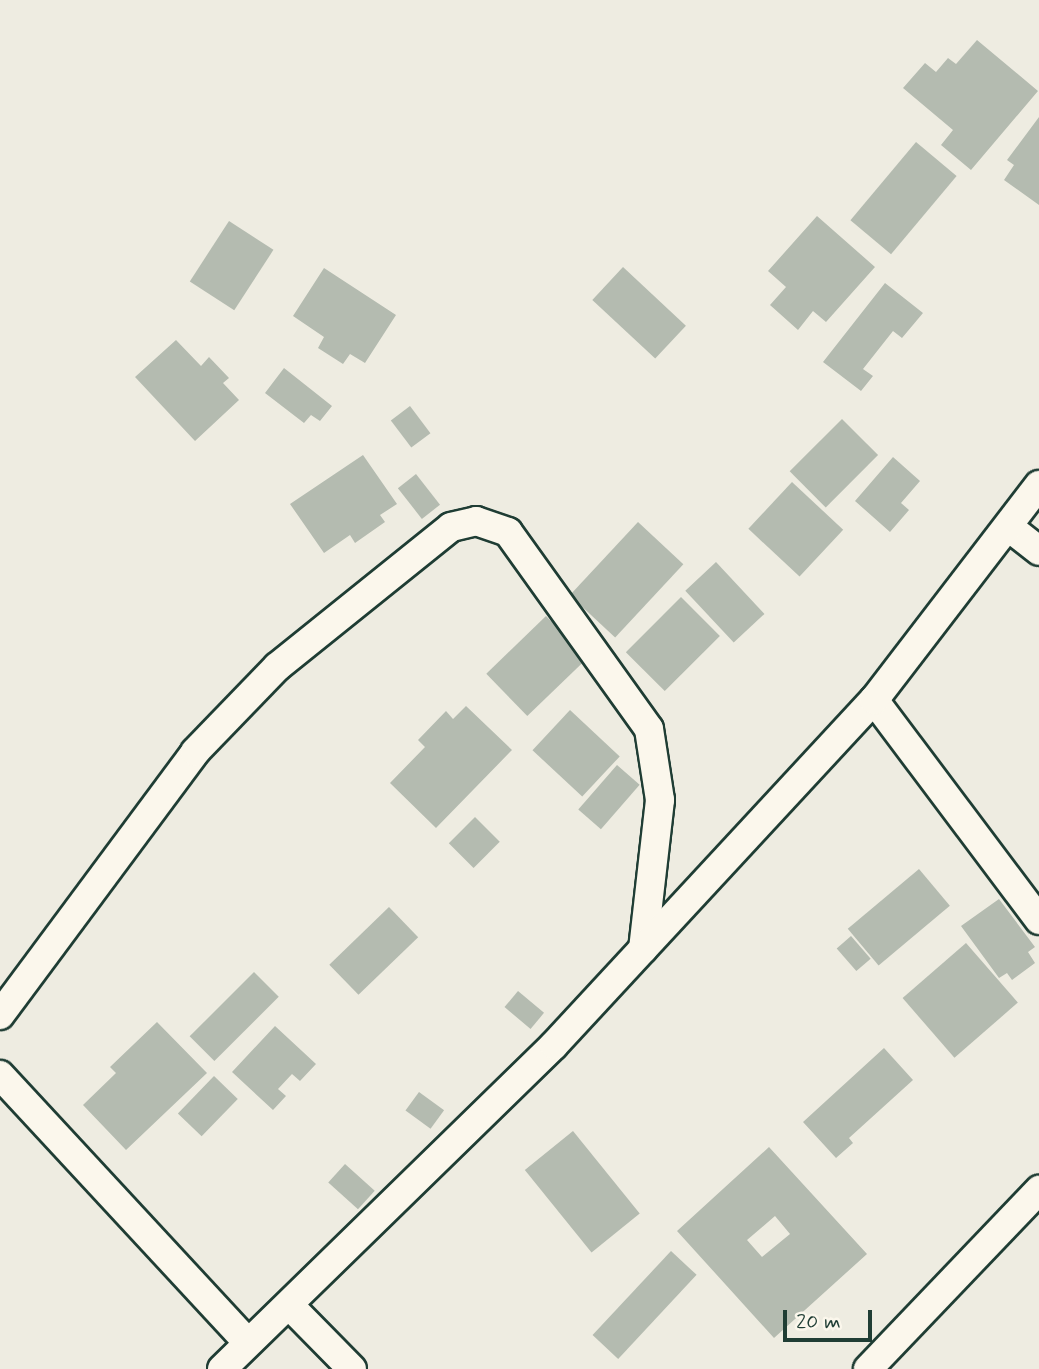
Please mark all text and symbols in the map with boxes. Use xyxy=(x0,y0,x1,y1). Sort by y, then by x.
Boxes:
scale bar xyxy=(787,1296,876,1340)
text: 20 m xyxy=(796,1308,841,1336)

